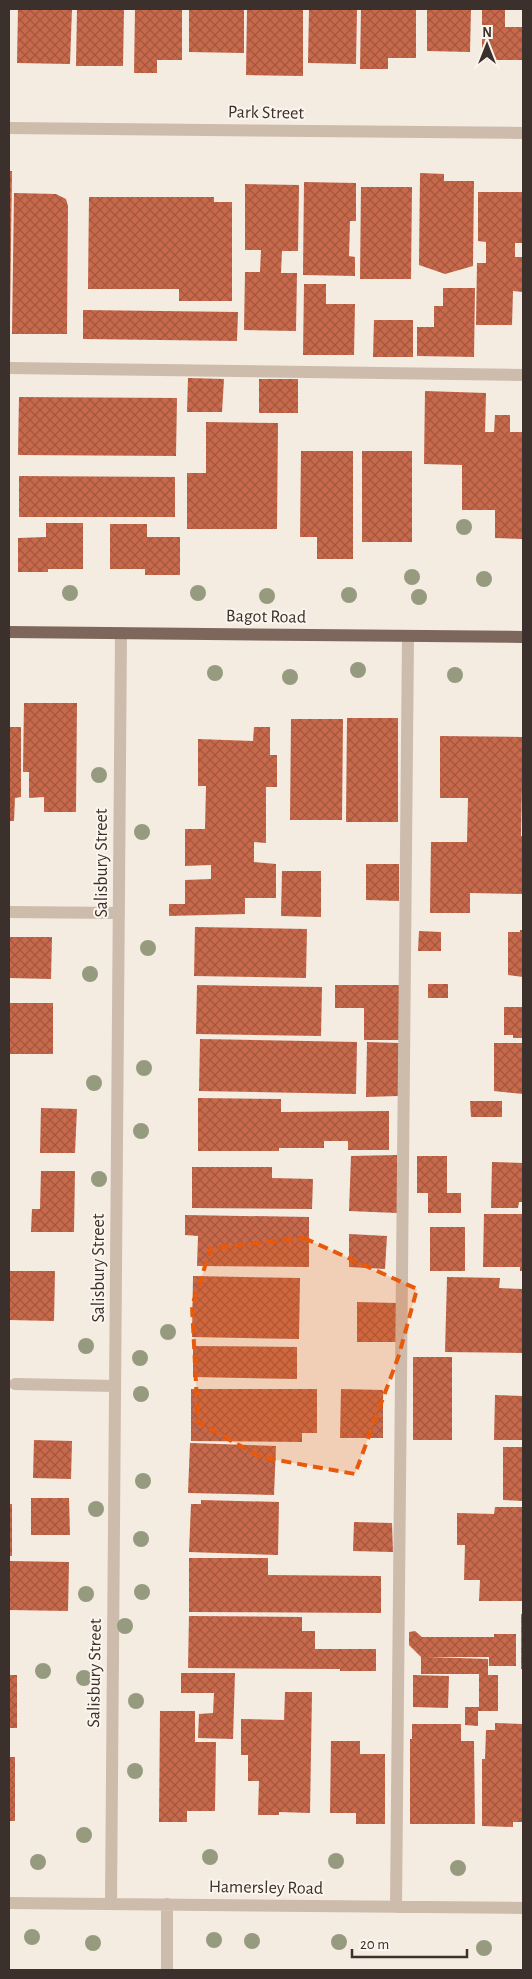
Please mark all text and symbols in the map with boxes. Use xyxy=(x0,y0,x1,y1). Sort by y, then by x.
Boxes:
north arrow xyxy=(462,20,512,70)
text: N xyxy=(482,26,492,40)
street label: Park Street xyxy=(228,103,305,123)
street label: Bagot Road xyxy=(226,607,306,627)
street label: Salisbury Street xyxy=(93,808,111,918)
street label: Salisbury Street xyxy=(90,1213,108,1323)
street label: Salisbury Street xyxy=(85,1618,105,1728)
street label: Hamersley Road xyxy=(209,1878,323,1898)
scale bar xyxy=(352,1926,467,1958)
text: 20 m xyxy=(360,1937,389,1952)

